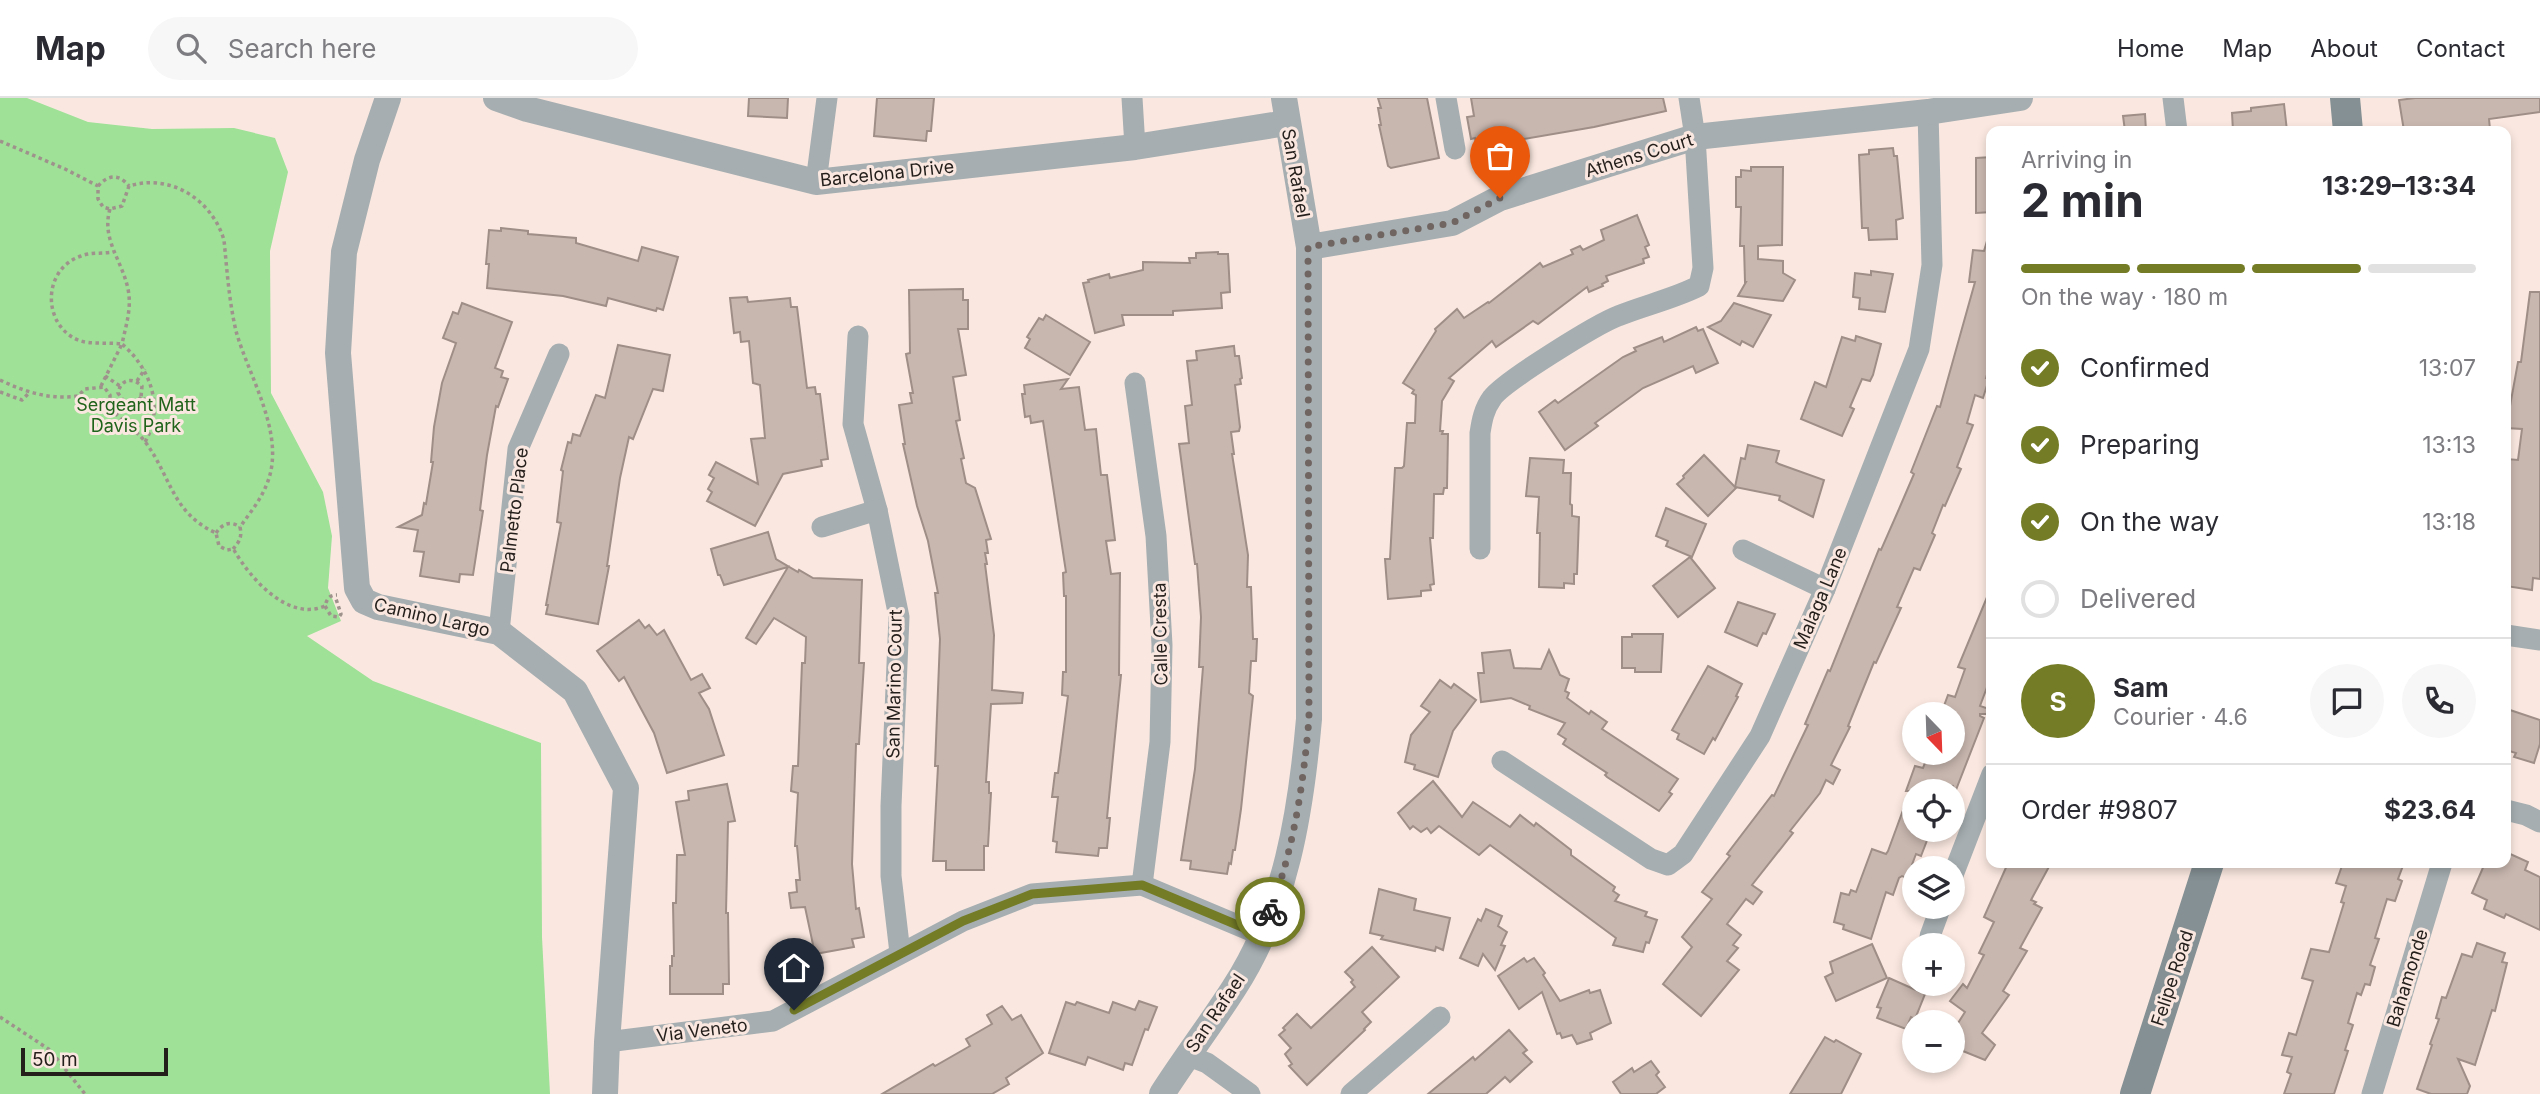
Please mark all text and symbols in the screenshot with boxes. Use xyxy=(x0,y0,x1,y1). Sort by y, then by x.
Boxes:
search box xyxy=(148,17,638,80)
text: Map xyxy=(35,28,106,68)
icon: search xyxy=(172,29,210,67)
text: Search here xyxy=(228,33,376,64)
text: Home xyxy=(2117,34,2184,63)
text: Map xyxy=(2222,34,2272,63)
text: About xyxy=(2310,34,2378,63)
text: Contact xyxy=(2416,34,2505,63)
pin xyxy=(1470,126,1530,198)
street label: San Rafael xyxy=(1278,127,1314,219)
street label: Athens Court xyxy=(1582,129,1696,181)
icon: bag xyxy=(1481,137,1519,175)
text: Arriving in xyxy=(2021,146,2132,174)
street label: Barcelona Drive xyxy=(819,156,955,190)
text: 13:29–13:34 xyxy=(2322,170,2476,201)
text: 2 min xyxy=(2021,172,2144,228)
text: On the way · 180 m xyxy=(2021,283,2228,311)
icon: check xyxy=(2021,349,2059,387)
text: Confirmed xyxy=(2080,352,2210,383)
text: 13:07 xyxy=(2419,354,2476,382)
park label: Sergeant Matt Davis Park xyxy=(76,394,196,436)
icon: check xyxy=(2021,426,2059,464)
text: Preparing xyxy=(2080,429,2200,460)
text: 13:13 xyxy=(2422,431,2476,459)
street label: Palmetto Place xyxy=(496,446,532,574)
icon: check xyxy=(2021,503,2059,541)
text: On the way xyxy=(2080,506,2219,537)
text: 13:18 xyxy=(2422,508,2476,536)
street label: Malaga Lane xyxy=(1789,544,1851,652)
street label: Calle Cresta xyxy=(1149,582,1171,686)
text: Delivered xyxy=(2080,583,2196,614)
street label: Camino Largo xyxy=(372,593,492,641)
street label: San Marino Court xyxy=(882,609,906,759)
button: chat xyxy=(2310,664,2384,738)
button: phone xyxy=(2402,664,2476,738)
text: Sam xyxy=(2113,672,2169,703)
text: S xyxy=(2049,686,2067,717)
north arrow xyxy=(1902,702,1965,765)
map controls xyxy=(1902,702,1965,1073)
text: Courier · 4.6 xyxy=(2113,703,2248,731)
button: locate xyxy=(1902,779,1965,842)
text: Order #9807 xyxy=(2021,794,2178,825)
text: $23.64 xyxy=(2384,794,2476,825)
button: layers xyxy=(1902,856,1965,919)
courier xyxy=(1235,877,1305,947)
icon: bike xyxy=(1251,893,1289,931)
street label: Bahamonde xyxy=(2382,926,2432,1030)
street label: Felipe Road xyxy=(2147,928,2197,1028)
button: + xyxy=(1902,933,1965,996)
pin xyxy=(764,938,824,1010)
icon: home xyxy=(775,949,813,987)
street label: San Rafael xyxy=(1181,970,1249,1056)
button: − xyxy=(1902,1010,1965,1073)
street label: Via Veneto xyxy=(655,1014,749,1046)
scale bar xyxy=(21,1045,168,1077)
text: 50 m xyxy=(32,1048,78,1071)

